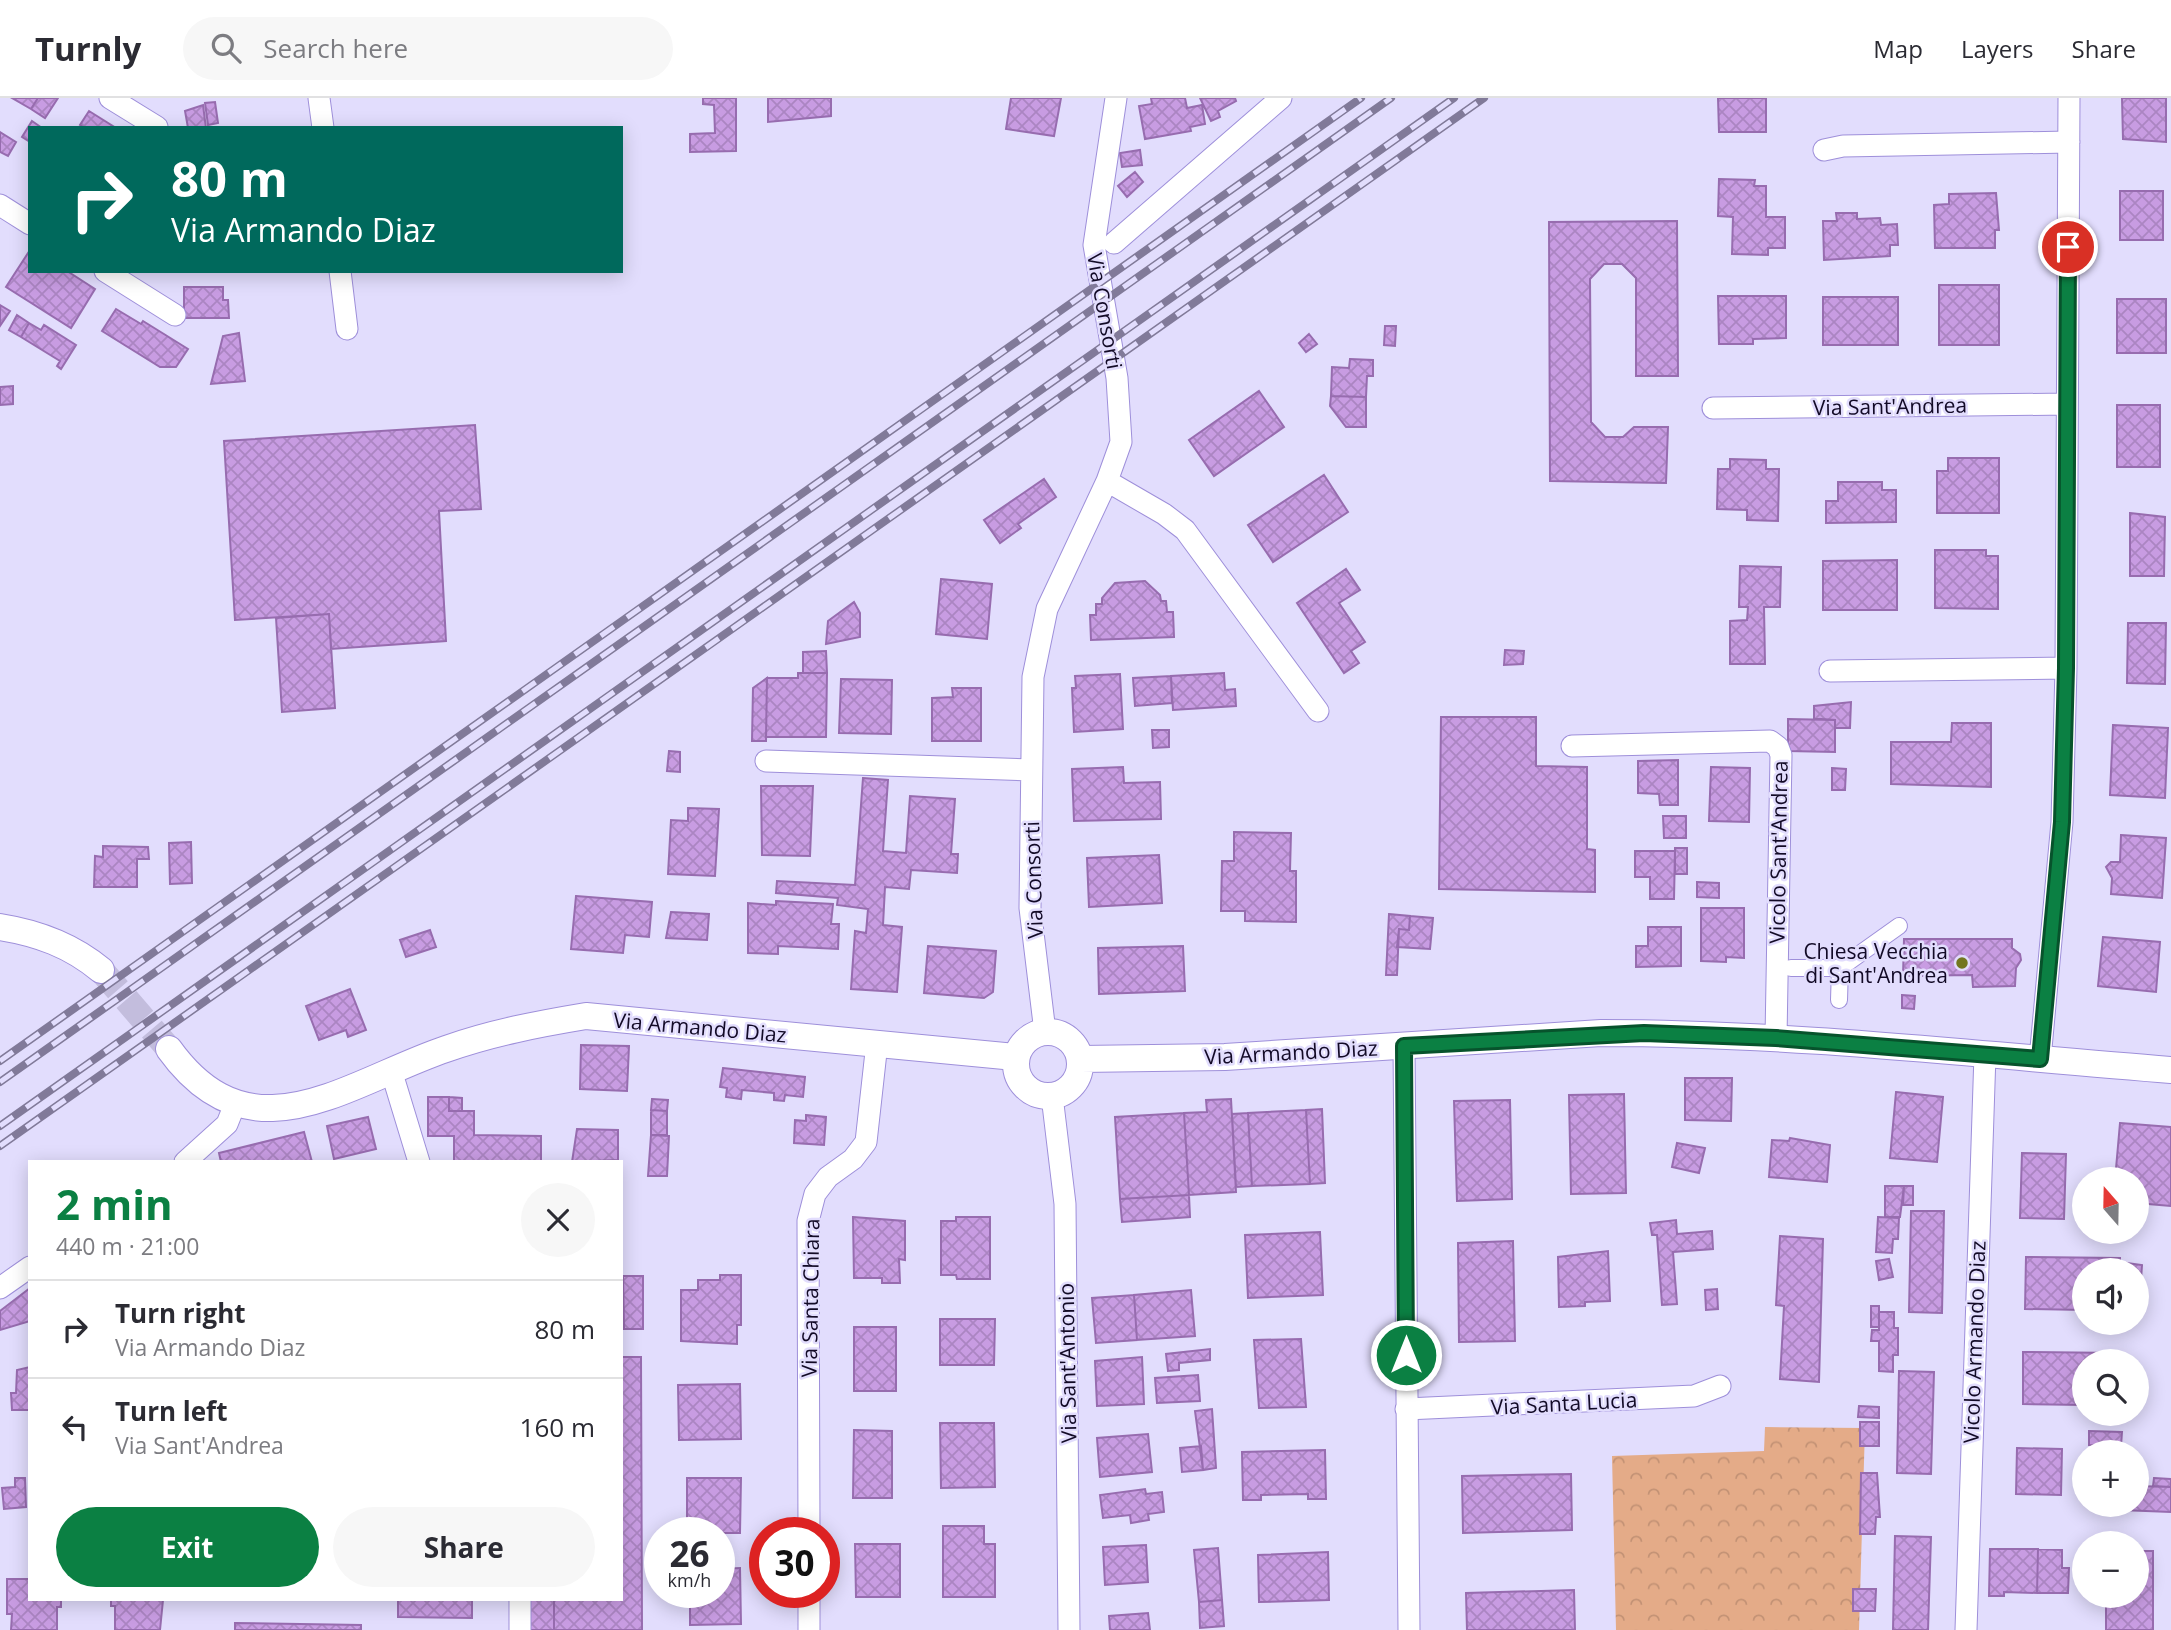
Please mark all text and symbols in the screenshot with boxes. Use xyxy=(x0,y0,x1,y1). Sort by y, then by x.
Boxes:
search box xyxy=(183,17,673,80)
text: Turnly xyxy=(35,26,141,71)
icon: search xyxy=(207,29,245,67)
text: Search here xyxy=(263,30,408,66)
text: Map xyxy=(1873,32,1923,65)
text: Layers xyxy=(1961,32,2034,65)
text: Share xyxy=(2072,32,2136,65)
text: 80 m xyxy=(171,145,288,211)
icon: right xyxy=(56,154,147,245)
text: Via Armando Diaz xyxy=(171,208,436,251)
pin xyxy=(2038,217,2098,277)
icon: arrive xyxy=(2049,228,2087,266)
street label: Via Consorti xyxy=(1081,251,1129,371)
street label: Via Sant'Andrea xyxy=(1813,391,1967,421)
street label: Vicolo Sant'Andrea xyxy=(1762,760,1794,944)
street label: Via Consorti xyxy=(1017,821,1049,939)
place label: Chiesa Vecchia di Sant'Andrea xyxy=(1803,937,1948,989)
marker: Chiesa Vecchia di Sant'Andrea xyxy=(1954,955,1970,971)
street label: Via Armando Diaz xyxy=(612,1005,788,1049)
street label: Via Armando Diaz xyxy=(1203,1033,1379,1071)
north arrow xyxy=(2072,1167,2149,1244)
map controls xyxy=(2072,1167,2149,1608)
text: 2 min xyxy=(56,1175,173,1232)
button: close xyxy=(521,1183,595,1257)
street label: Via Santa Chiara xyxy=(795,1218,825,1378)
text: 440 m · 21:00 xyxy=(56,1230,199,1262)
street label: Vicolo Armando Diaz xyxy=(1956,1240,1992,1444)
button: sound xyxy=(2072,1258,2149,1335)
street label: Via Sant'Antonio xyxy=(1052,1283,1082,1443)
text: Turn right xyxy=(115,1295,246,1331)
icon: right xyxy=(56,1310,94,1348)
text: 80 m xyxy=(534,1311,595,1347)
position arrow xyxy=(1369,1318,1443,1392)
text: Via Armando Diaz xyxy=(115,1331,305,1363)
button: search xyxy=(2072,1349,2149,1426)
street label: Via Santa Lucia xyxy=(1490,1385,1638,1421)
text: Turn left xyxy=(115,1393,227,1429)
icon: left xyxy=(56,1408,94,1446)
text: 160 m xyxy=(520,1409,595,1445)
text: Via Sant'Andrea xyxy=(115,1429,284,1461)
button: + xyxy=(2072,1440,2149,1517)
button: Exit xyxy=(56,1507,319,1587)
button: Share xyxy=(333,1507,595,1587)
speed limit sign: 30 xyxy=(749,1517,840,1608)
text: 26 xyxy=(669,1530,710,1577)
button: − xyxy=(2072,1531,2149,1608)
text: km/h xyxy=(668,1568,711,1592)

